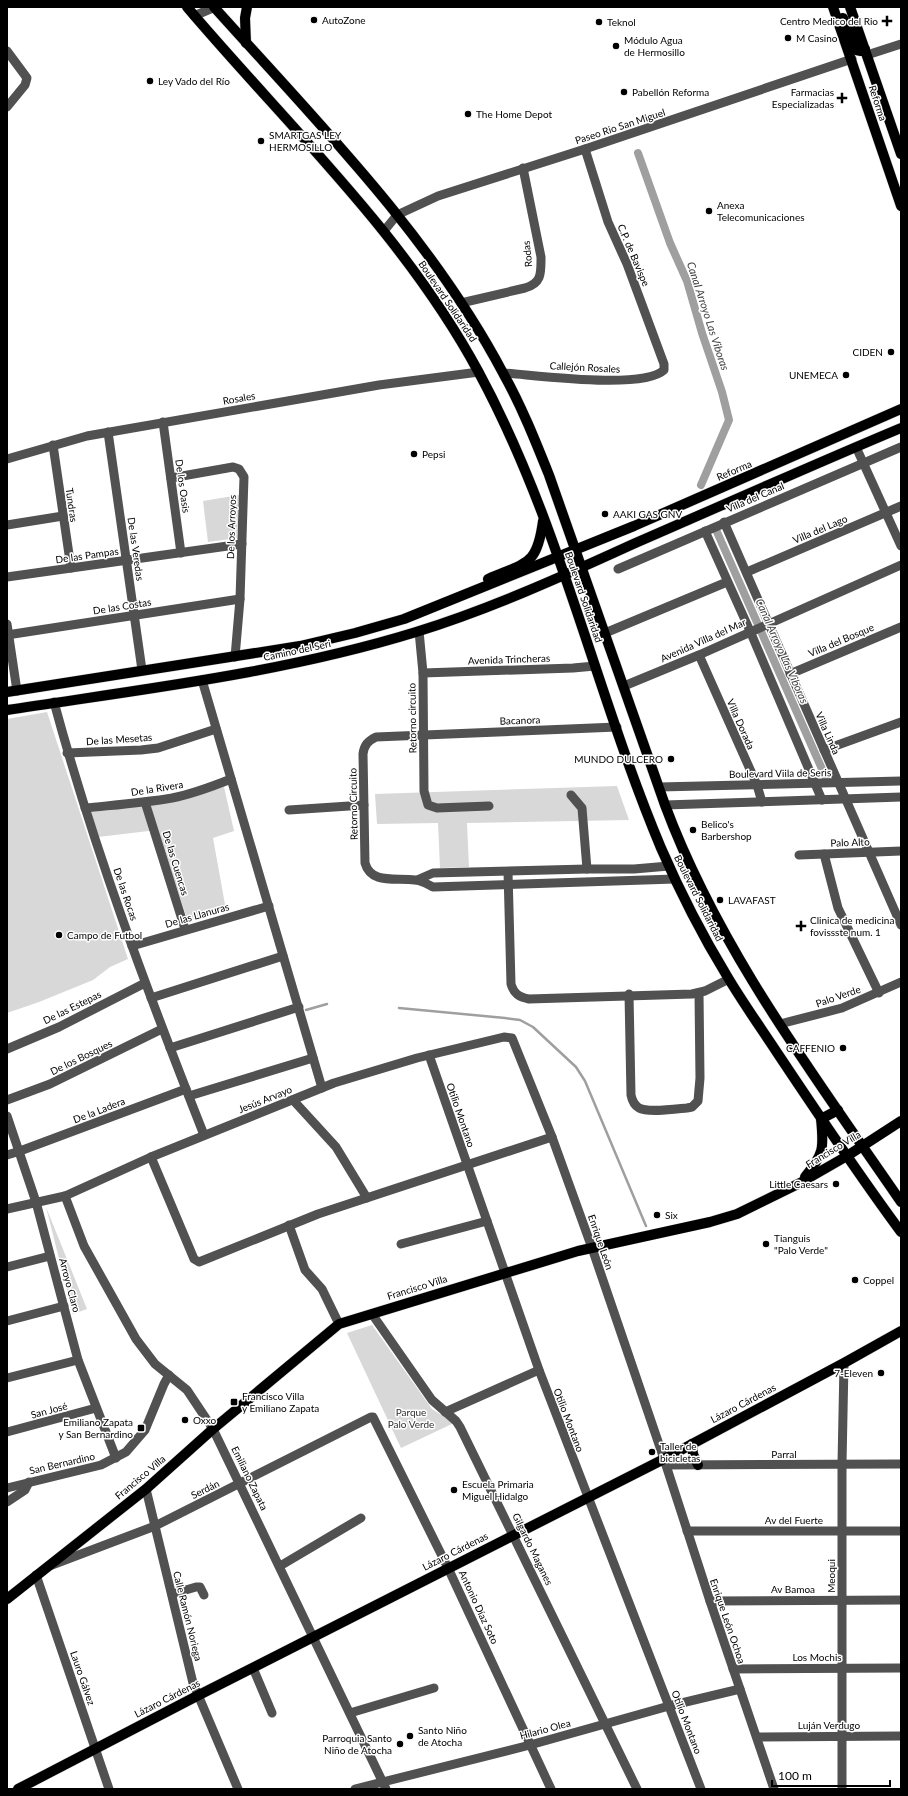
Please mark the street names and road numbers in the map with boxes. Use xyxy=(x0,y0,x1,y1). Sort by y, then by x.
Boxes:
street label: Reforma xyxy=(867,84,889,122)
street label: Paseo Rio San Miguel xyxy=(573,106,667,146)
street label: C.P. de Bavispe xyxy=(615,222,653,288)
street label: Rodas xyxy=(520,240,534,268)
street label: Boulevard Solidaridad xyxy=(416,258,480,344)
street label: Callejón Rosales xyxy=(549,359,621,375)
street label: Rosales xyxy=(222,389,256,407)
street label: Reforma xyxy=(715,457,753,483)
street label: De los Oasis xyxy=(173,458,193,514)
street label: Villa del Canal xyxy=(724,479,786,515)
street label: Tundras xyxy=(64,487,80,523)
street label: De los Arroyos xyxy=(224,495,238,559)
street label: Villa del Lago xyxy=(791,512,849,546)
street label: De las Veredas xyxy=(126,516,146,582)
street label: De las Pampas xyxy=(55,545,119,565)
street label: Boulevard Solidaridad xyxy=(563,550,605,644)
street label: De las Costas xyxy=(92,595,152,617)
street label: Avenida Villa del Mar xyxy=(658,616,748,664)
street label: Villa del Bosque xyxy=(806,621,876,659)
street label: Camino del Seri xyxy=(262,637,332,663)
street label: Avenida Trincheras xyxy=(468,652,550,666)
street label: Retorno circuito xyxy=(405,682,419,753)
street label: Villa Dorada xyxy=(725,697,757,751)
street label: Villa Linda xyxy=(813,710,843,756)
street label: Bacanora xyxy=(499,713,541,727)
street label: De las Mesetas xyxy=(85,731,153,747)
street label: Boulevard Viila de Seris xyxy=(729,766,831,780)
street label: Retorno Circuito xyxy=(346,767,360,840)
street label: De la Rivera xyxy=(130,778,184,798)
street label: De las Cuencas xyxy=(161,829,191,897)
street label: Palo Alto xyxy=(830,835,870,849)
street label: Boulevard Solidaridad xyxy=(672,853,726,943)
street label: De las Rocas xyxy=(111,866,141,922)
street label: De las Llanuras xyxy=(164,900,230,930)
street label: Palo Verde xyxy=(814,983,862,1009)
street label: De las Estepas xyxy=(41,988,103,1026)
street label: De los Bosques xyxy=(48,1037,114,1077)
street label: Otilio Montano xyxy=(444,1081,478,1149)
street label: Jesús Arvayo xyxy=(236,1083,294,1115)
street label: De la Ladera xyxy=(71,1095,127,1125)
street label: Francisco Villa xyxy=(803,1128,863,1170)
street label: Enrique León xyxy=(586,1213,616,1271)
street label: Arroyo Claro xyxy=(57,1257,83,1314)
street label: Francisco Villa xyxy=(385,1272,449,1302)
street label: Lázaro Cárdenas xyxy=(708,1381,778,1425)
street label: Otilio Montano xyxy=(551,1386,587,1454)
street label: San José xyxy=(29,1399,69,1421)
street label: Emiliano Zapata xyxy=(229,1444,271,1512)
street label: Parral xyxy=(771,1448,797,1460)
street label: San Bernardino xyxy=(28,1450,96,1476)
street label: Francisco Villa xyxy=(112,1452,168,1502)
street label: Serdán xyxy=(189,1477,221,1501)
street label: Gilgardo Maganes xyxy=(510,1511,556,1587)
street label: Av del Fuerte xyxy=(765,1514,823,1526)
street label: Lázaro Cárdenas xyxy=(420,1529,490,1573)
street label: Meoqui xyxy=(825,1559,837,1593)
street label: Antonio Díaz Soto xyxy=(457,1568,501,1646)
street label: Calle Ramón Noriega xyxy=(171,1570,205,1662)
street label: Enrique León Ochoa xyxy=(708,1577,748,1665)
street label: Av Bamoa xyxy=(771,1583,815,1595)
street label: Lauro Gálvez xyxy=(68,1649,98,1707)
street label: Los Mochis xyxy=(792,1651,842,1663)
street label: Lázaro Cárdenas xyxy=(132,1676,202,1720)
street label: Otilio Montano xyxy=(669,1688,705,1756)
street label: Hilario Olea xyxy=(518,1716,572,1742)
street label: Luján Verdugo xyxy=(798,1719,860,1731)

